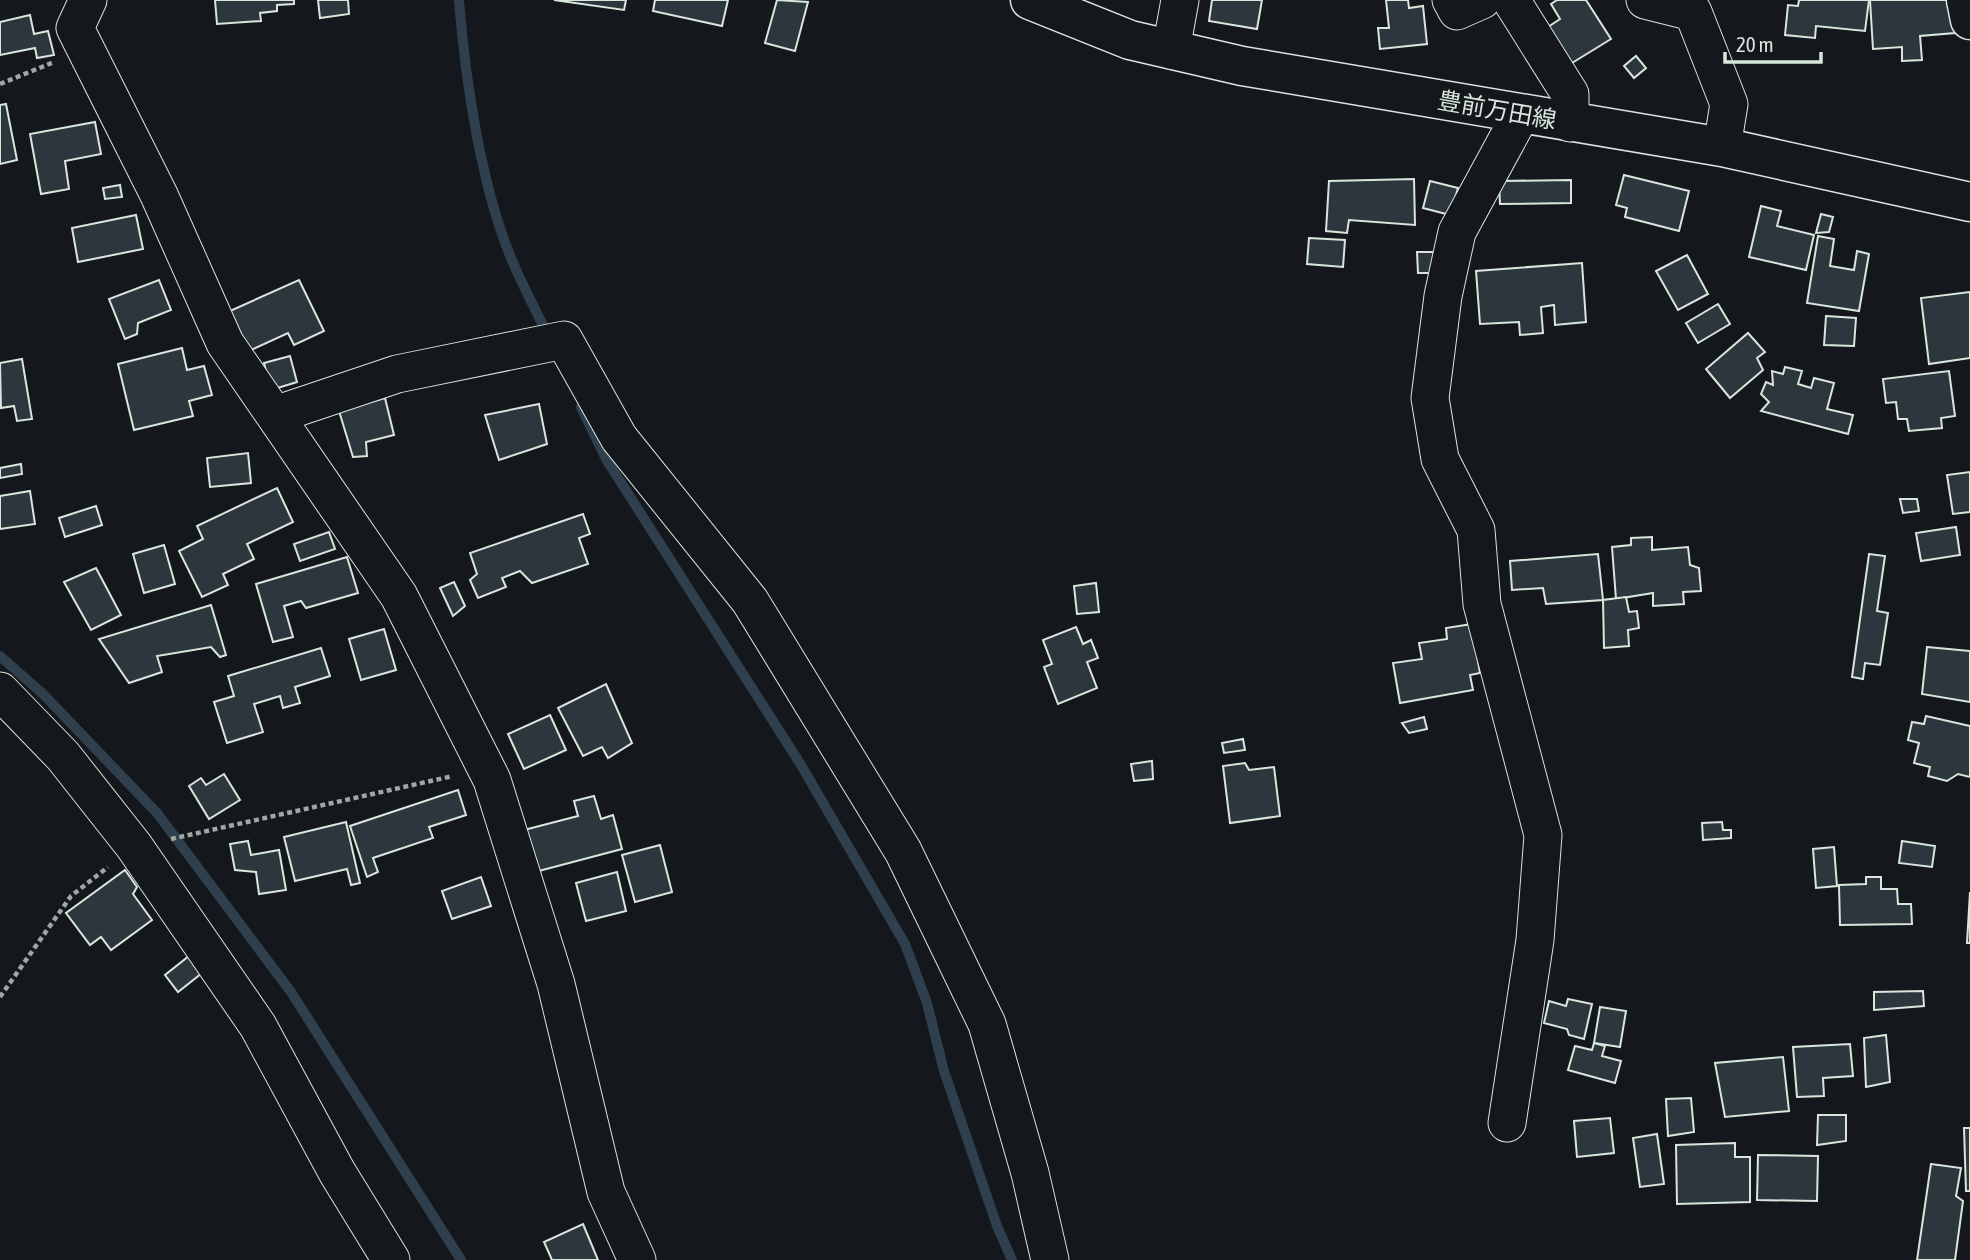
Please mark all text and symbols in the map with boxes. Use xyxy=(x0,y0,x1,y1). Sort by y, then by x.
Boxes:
scale bar xyxy=(1725,21,1821,65)
text: 20 m xyxy=(1736,32,1774,56)
street label: 豊前万田線 xyxy=(1436,86,1558,134)

